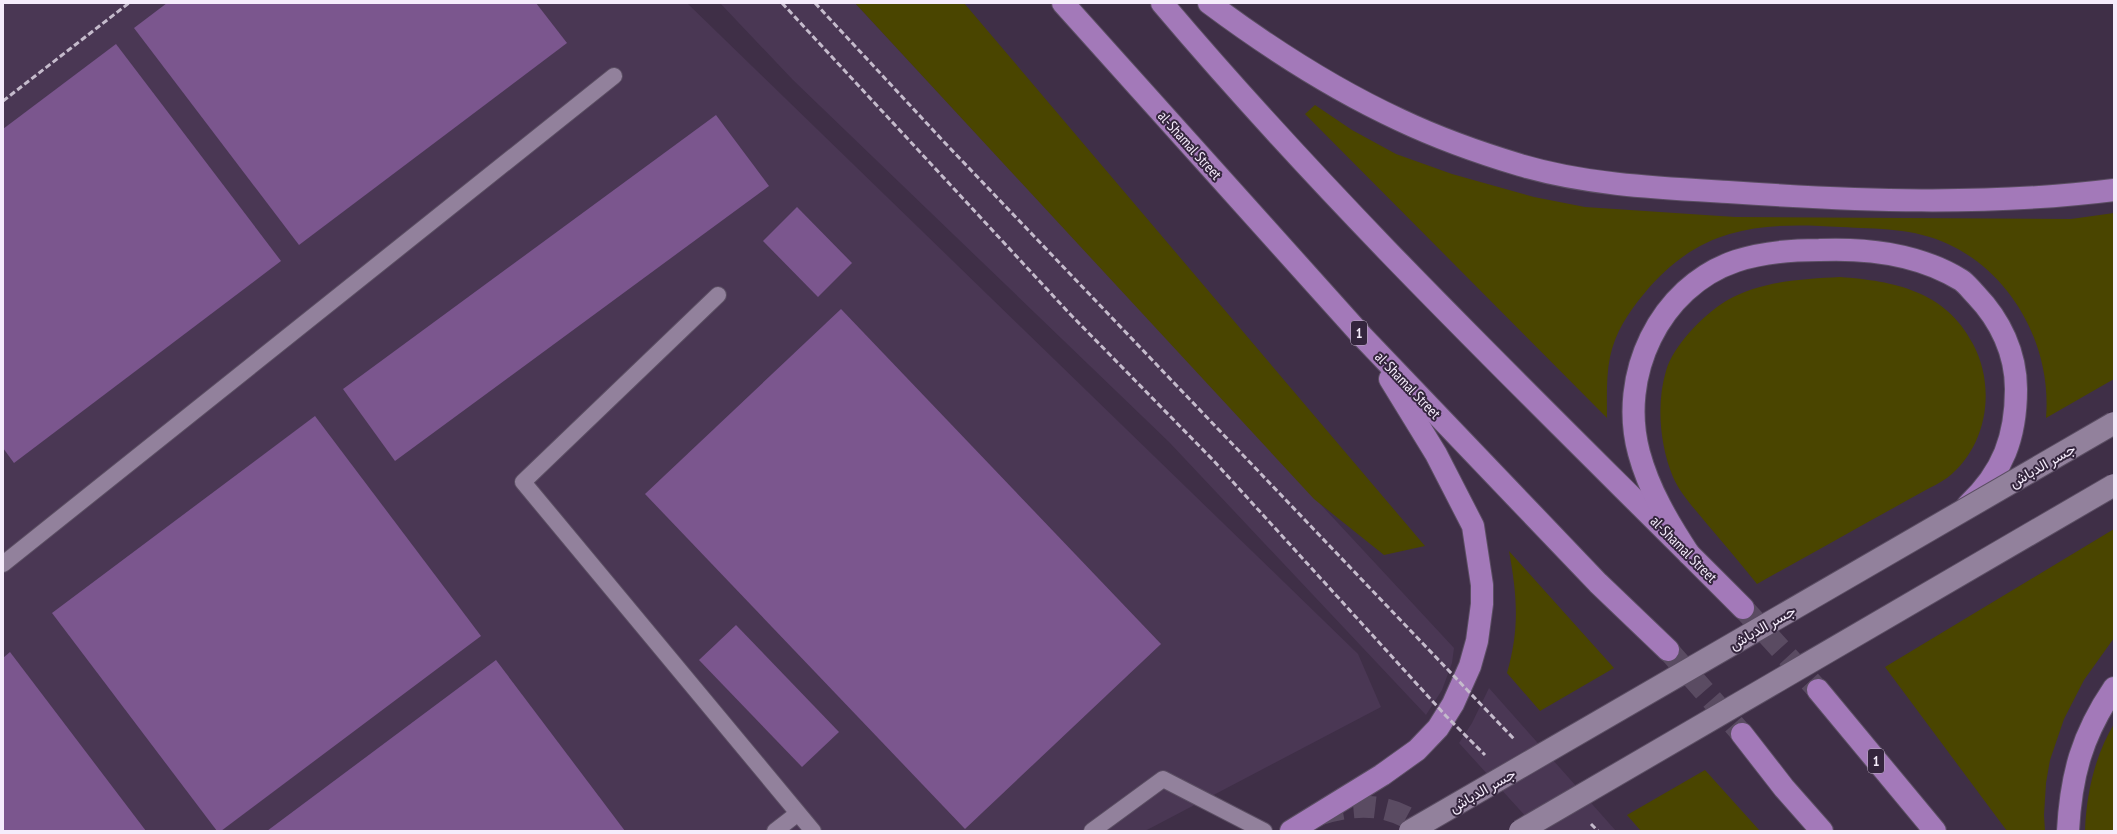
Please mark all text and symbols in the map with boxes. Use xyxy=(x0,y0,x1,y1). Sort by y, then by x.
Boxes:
street label: al-Shamal Street xyxy=(1154,107,1226,183)
road number: 1 xyxy=(1351,321,1367,345)
street label: al-Shamal Street xyxy=(1371,347,1445,423)
street label: جسر الدباش xyxy=(2005,438,2079,492)
street label: al-Shamal Street xyxy=(1647,512,1721,586)
street label: جسر الدباش xyxy=(1725,600,1799,654)
road number: 1 xyxy=(1868,749,1884,773)
street label: جسر الدباش xyxy=(1445,763,1519,817)

